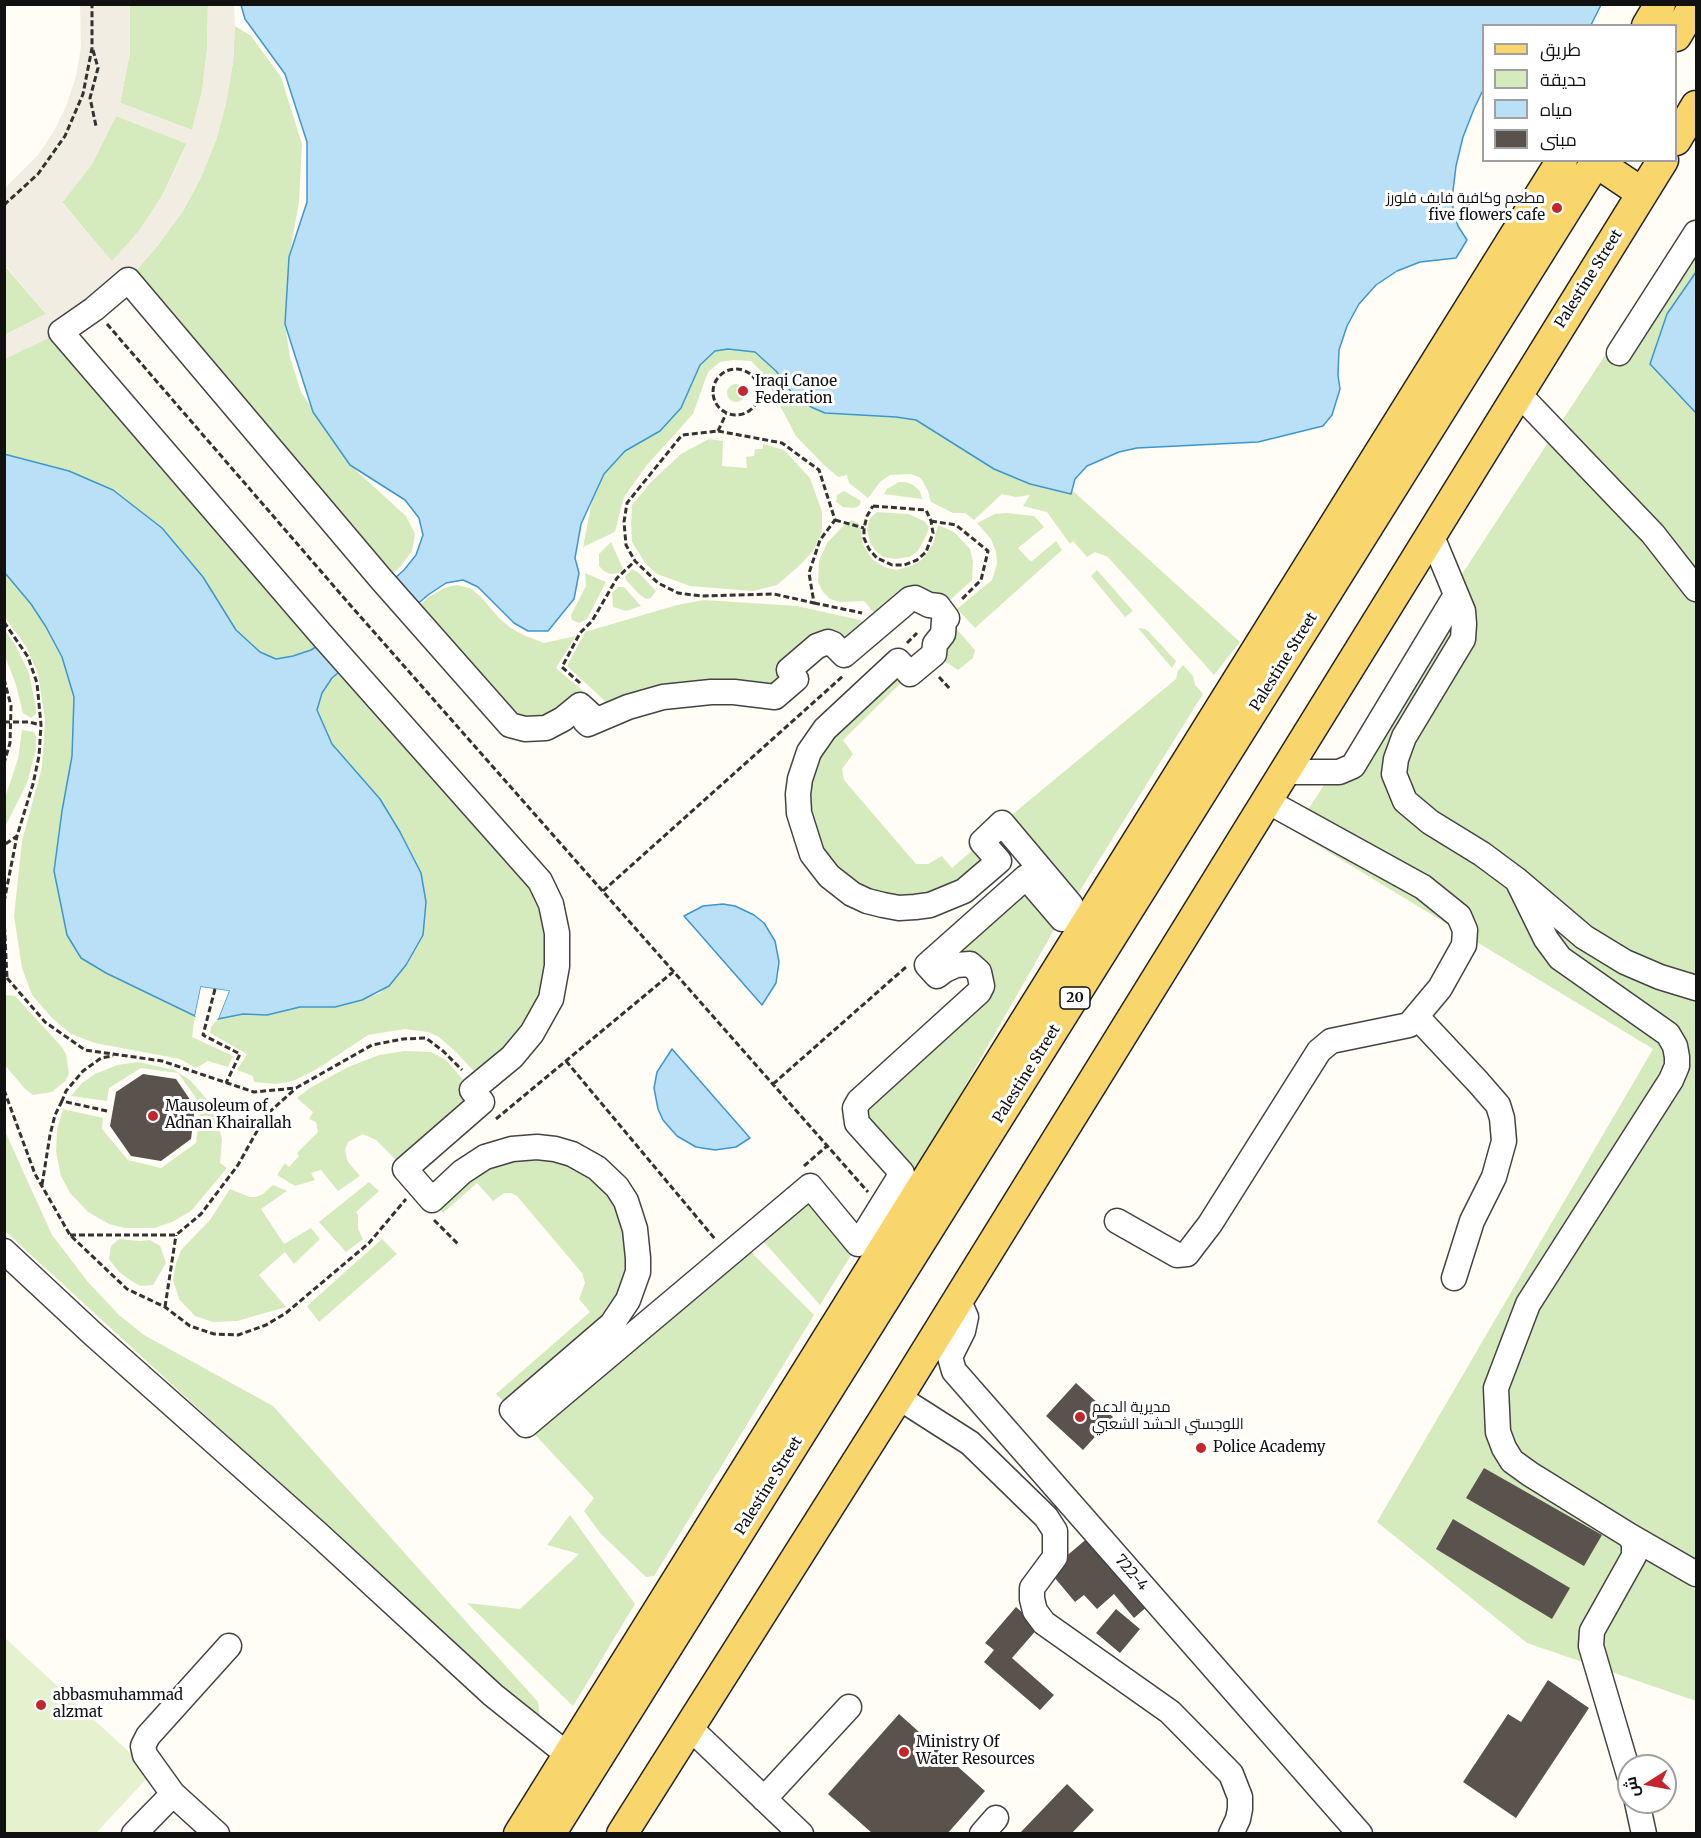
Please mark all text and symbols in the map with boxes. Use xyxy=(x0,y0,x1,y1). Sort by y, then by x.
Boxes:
legend xyxy=(1482,24,1677,162)
text: طريق xyxy=(1540,38,1581,61)
text: حديقة xyxy=(1540,68,1586,91)
text: مياه xyxy=(1540,98,1573,121)
text: مبنى xyxy=(1540,128,1577,151)
place label: مطعم وكافية فايف فلورز five flowers cafe xyxy=(1386,190,1545,225)
marker: مطعم وكافية فايف فلورز five flowers cafe xyxy=(1550,201,1564,215)
street label: Palestine Street xyxy=(1552,226,1626,332)
place label: Iraqi Canoe Federation xyxy=(755,373,837,408)
marker: Iraqi Canoe Federation xyxy=(736,384,750,398)
street label: Palestine Street xyxy=(1247,609,1321,715)
road number: 20 xyxy=(1060,987,1090,1009)
street label: Palestine Street xyxy=(990,1021,1064,1127)
place label: Mausoleum of Adnan Khairallah xyxy=(165,1098,292,1133)
marker: Mausoleum of Adnan Khairallah xyxy=(146,1109,160,1123)
place label: مديرية الدعم اللوجستي الحشد الشعبي xyxy=(1092,1399,1244,1434)
marker: مديرية الدعم اللوجستي الحشد الشعبي xyxy=(1073,1410,1087,1424)
street label: Palestine Street xyxy=(732,1433,806,1539)
place label: Police Academy xyxy=(1213,1439,1326,1457)
marker: Police Academy xyxy=(1194,1441,1208,1455)
street label: 722-4 xyxy=(1111,1551,1151,1595)
place label: abbasmuhammad alzmat xyxy=(53,1687,183,1722)
marker: abbasmuhammad alzmat xyxy=(34,1698,48,1712)
place label: Ministry Of Water Resources xyxy=(916,1734,1035,1769)
marker: Ministry Of Water Resources xyxy=(897,1745,911,1759)
north arrow xyxy=(1617,1754,1677,1814)
text: ش xyxy=(1620,1775,1643,1799)

